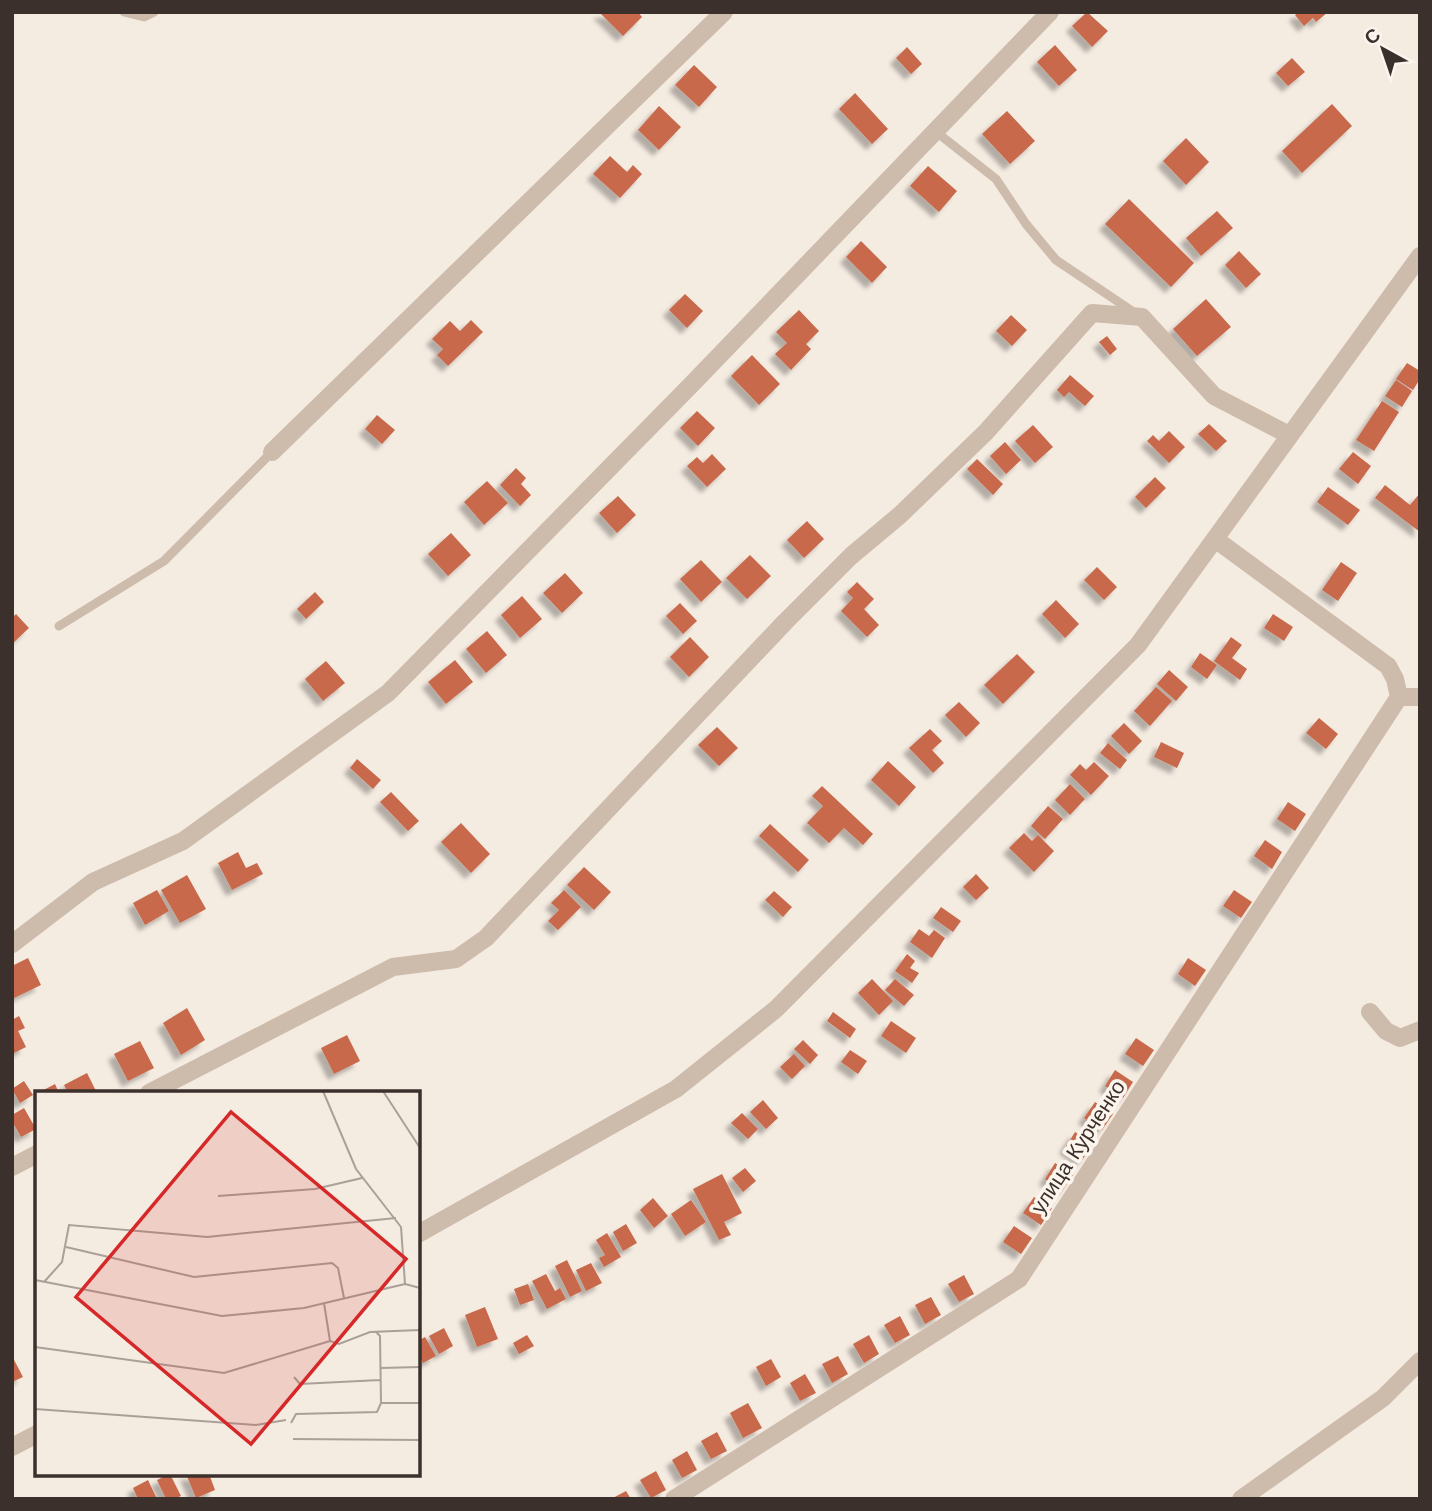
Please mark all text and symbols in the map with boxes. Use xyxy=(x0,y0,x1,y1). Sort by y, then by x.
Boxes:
north arrow xyxy=(1348,14,1418,84)
text: С xyxy=(1360,23,1385,50)
street label: улица Курченко xyxy=(1025,1075,1130,1218)
inset map xyxy=(35,1091,420,1476)

